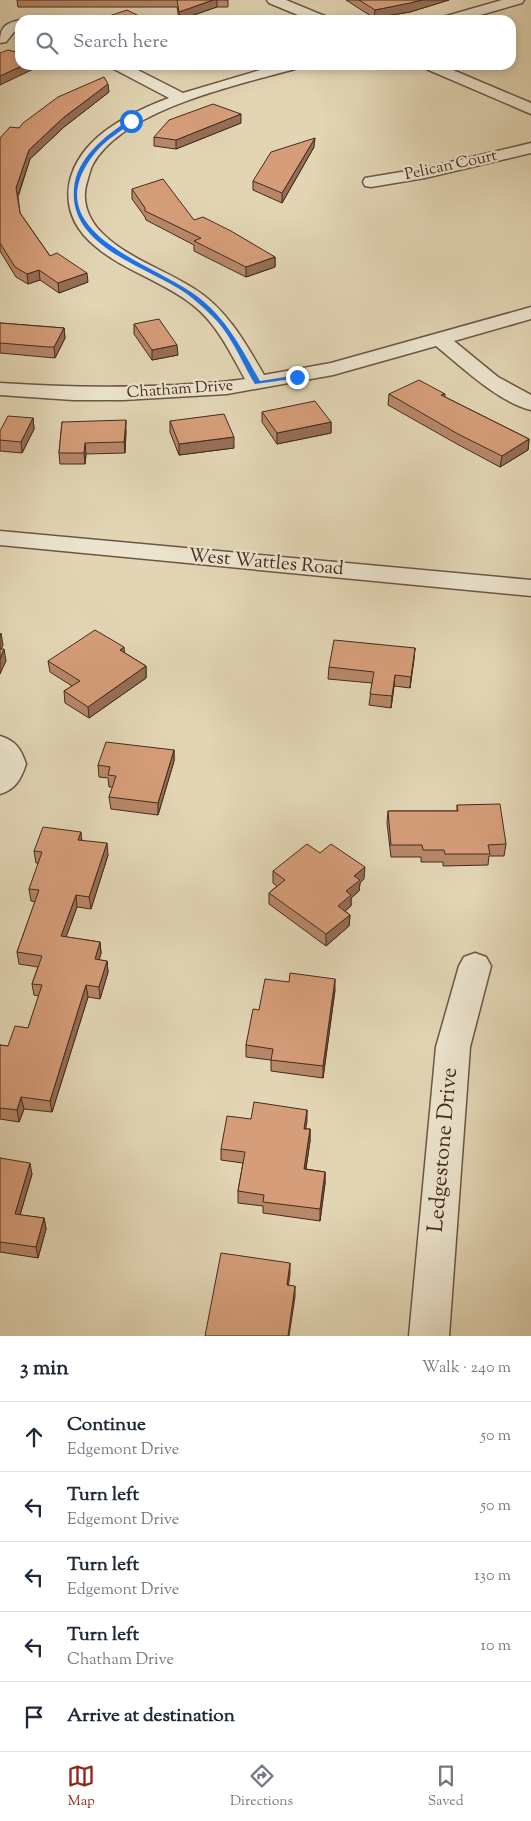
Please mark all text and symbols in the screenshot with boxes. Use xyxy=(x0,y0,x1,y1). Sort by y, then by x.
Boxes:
search box xyxy=(15,15,516,70)
icon: search xyxy=(33,29,61,57)
text: Search here xyxy=(73,29,168,56)
route start xyxy=(120,110,143,133)
street label: Pelican Court xyxy=(403,145,500,187)
route end xyxy=(286,366,309,389)
street label: Chatham Drive xyxy=(126,375,234,405)
street label: West Wattles Road xyxy=(187,543,345,583)
street label: Ledgestone Drive xyxy=(421,1066,467,1234)
text: 3 min xyxy=(20,1354,69,1384)
text: Walk · 240 m xyxy=(422,1357,511,1380)
text: Continue xyxy=(67,1412,146,1439)
icon: ahead xyxy=(20,1423,48,1451)
text: 50 m xyxy=(480,1425,511,1448)
text: Edgemont Drive xyxy=(67,1439,179,1462)
text: Turn left xyxy=(67,1482,139,1509)
icon: left xyxy=(20,1493,48,1521)
text: 50 m xyxy=(480,1495,511,1518)
text: Edgemont Drive xyxy=(67,1509,179,1532)
text: Turn left xyxy=(67,1552,139,1579)
icon: left xyxy=(20,1563,48,1591)
text: 130 m xyxy=(474,1565,511,1588)
text: Edgemont Drive xyxy=(67,1579,179,1602)
text: Turn left xyxy=(67,1622,139,1649)
icon: left xyxy=(20,1633,48,1661)
text: 10 m xyxy=(481,1635,511,1658)
text: Chatham Drive xyxy=(67,1649,174,1672)
icon: arrive xyxy=(20,1703,48,1731)
text: Arrive at destination xyxy=(67,1703,235,1730)
tab: Map xyxy=(67,1762,95,1812)
tab: Directions xyxy=(230,1762,293,1812)
tab: Saved xyxy=(428,1762,464,1812)

